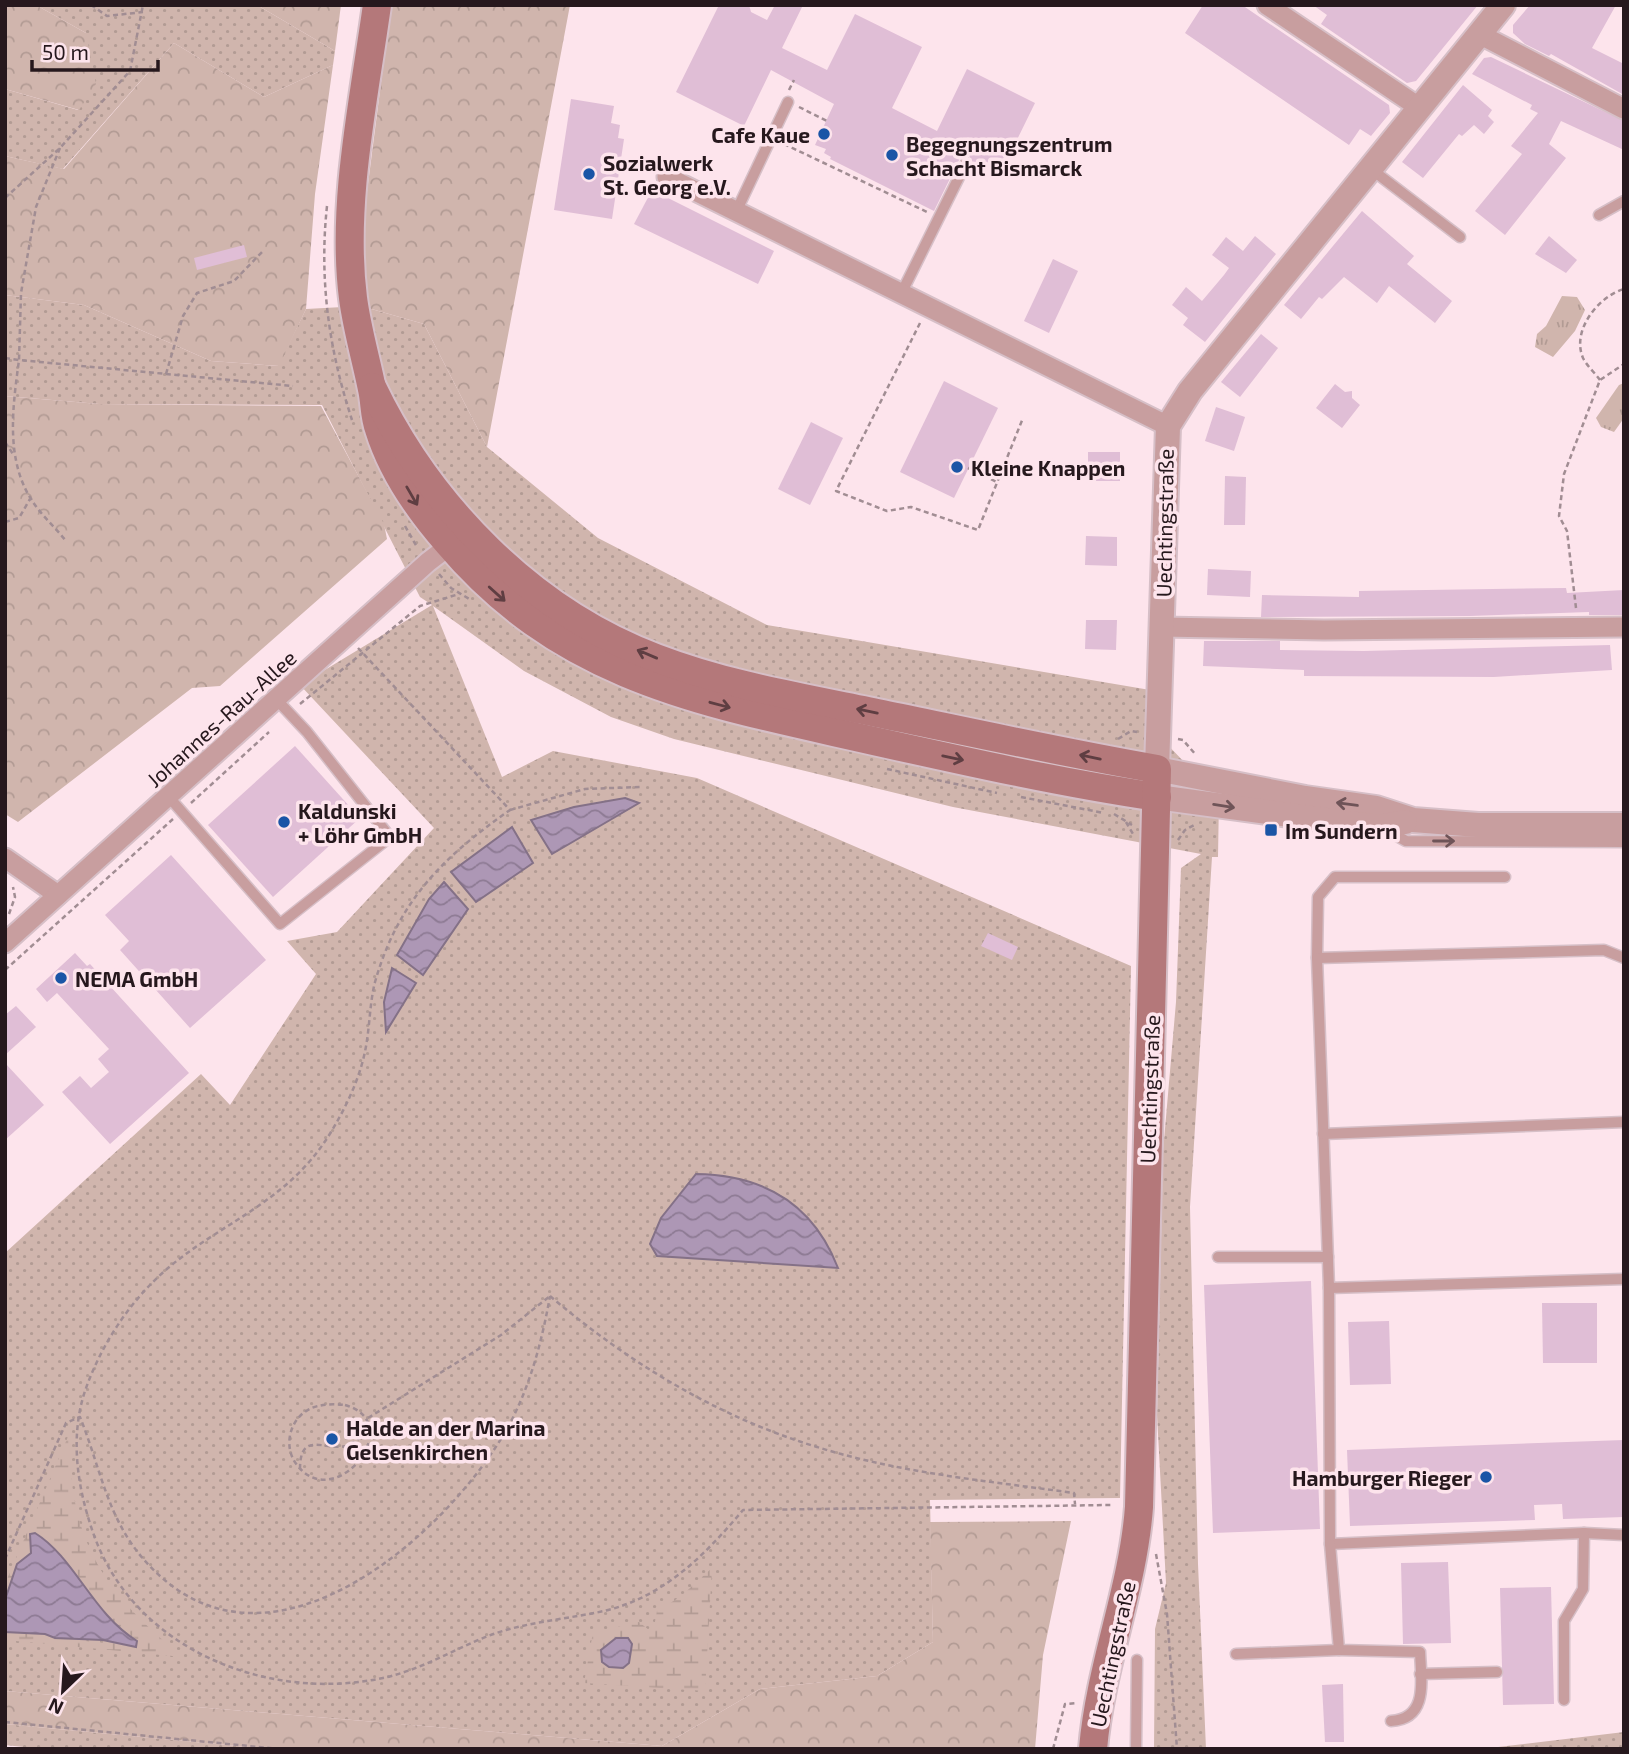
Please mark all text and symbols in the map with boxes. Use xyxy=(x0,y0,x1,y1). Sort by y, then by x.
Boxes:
scale bar xyxy=(32,28,158,72)
text: 50 m xyxy=(42,39,89,64)
place label: Cafe Kaue xyxy=(711,122,810,147)
marker: Cafe Kaue xyxy=(816,126,832,142)
place label: Begegnungszentrum Schacht Bismarck xyxy=(906,131,1112,180)
marker: Begegnungszentrum Schacht Bismarck xyxy=(884,147,900,163)
place label: Sozialwerk St. Georg e.V. xyxy=(603,150,731,199)
marker: Sozialwerk St. Georg e.V. xyxy=(581,166,597,182)
street label: Uechtingstraße xyxy=(1150,448,1178,598)
place label: Kleine Knappen xyxy=(971,455,1125,480)
marker: Kleine Knappen xyxy=(949,459,965,475)
one-way arrow xyxy=(405,485,419,505)
one-way arrow xyxy=(488,586,505,603)
street label: Johannes-Rau-Allee xyxy=(141,644,301,792)
one-way arrow xyxy=(637,647,658,660)
one-way arrow xyxy=(708,699,731,712)
one-way arrow xyxy=(856,703,879,717)
one-way arrow xyxy=(1079,749,1102,763)
one-way arrow xyxy=(941,752,964,766)
place label: Kaldunski + Löhr GmbH xyxy=(298,798,422,847)
one-way arrow xyxy=(1336,798,1359,811)
one-way arrow xyxy=(1212,800,1235,813)
marker: Kaldunski + Löhr GmbH xyxy=(276,814,292,830)
place label: Im Sundern xyxy=(1285,818,1398,843)
marker: Im Sundern xyxy=(1263,822,1279,838)
one-way arrow xyxy=(1432,834,1455,848)
place label: NEMA GmbH xyxy=(75,966,198,991)
marker: NEMA GmbH xyxy=(53,970,69,986)
street label: Uechtingstraße xyxy=(1134,1014,1164,1164)
place label: Halde an der Marina Gelsenkirchen xyxy=(346,1415,545,1464)
marker: Halde an der Marina Gelsenkirchen xyxy=(324,1431,340,1447)
place label: Hamburger Rieger xyxy=(1292,1465,1472,1490)
marker: Hamburger Rieger xyxy=(1478,1469,1494,1485)
street label: Uechtingstraße xyxy=(1084,1579,1140,1729)
north arrow xyxy=(28,1656,98,1726)
text: N xyxy=(45,1694,67,1720)

